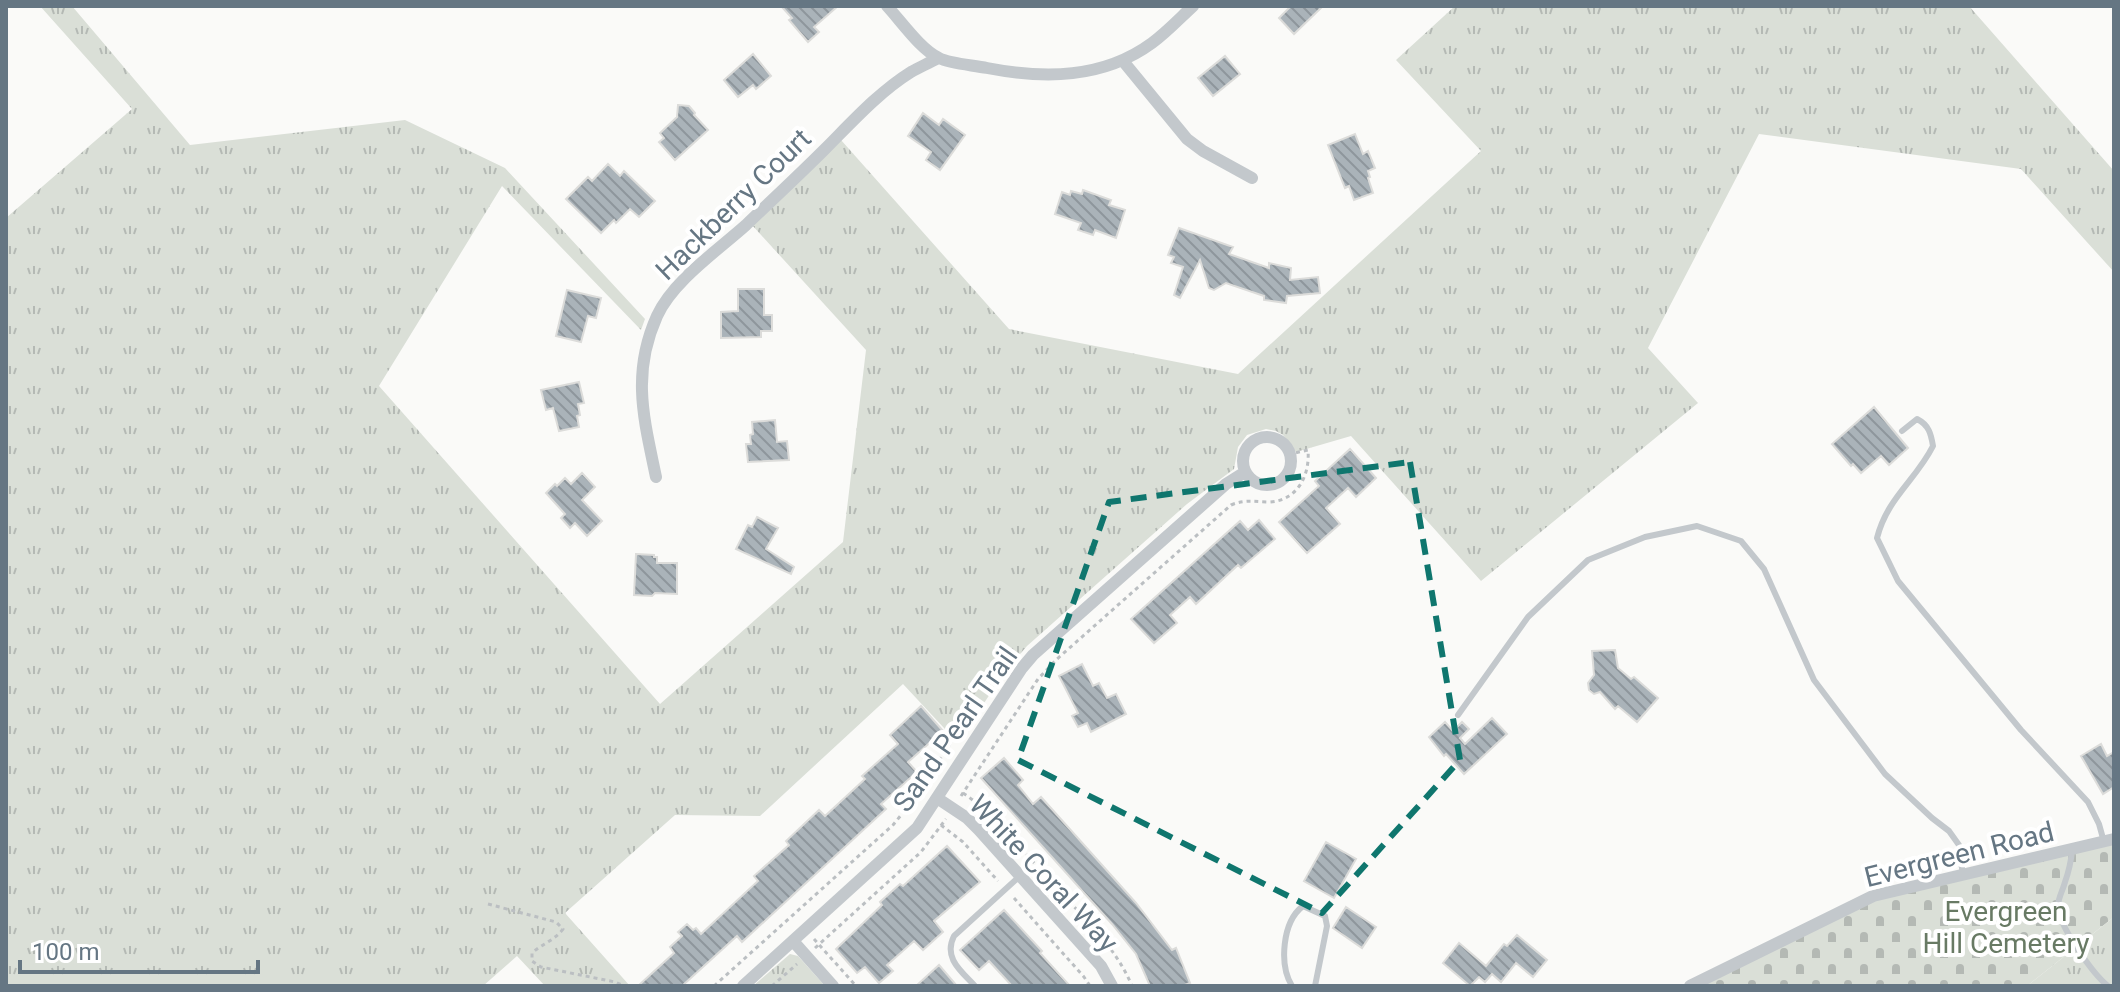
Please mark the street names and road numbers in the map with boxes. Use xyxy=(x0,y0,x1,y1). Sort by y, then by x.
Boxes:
street label: Hackberry Court xyxy=(649,122,818,287)
street label: Sand Pearl Trail xyxy=(886,640,1025,818)
street label: White Coral Way xyxy=(962,788,1125,959)
street label: Evergreen Road xyxy=(1861,815,2057,894)

